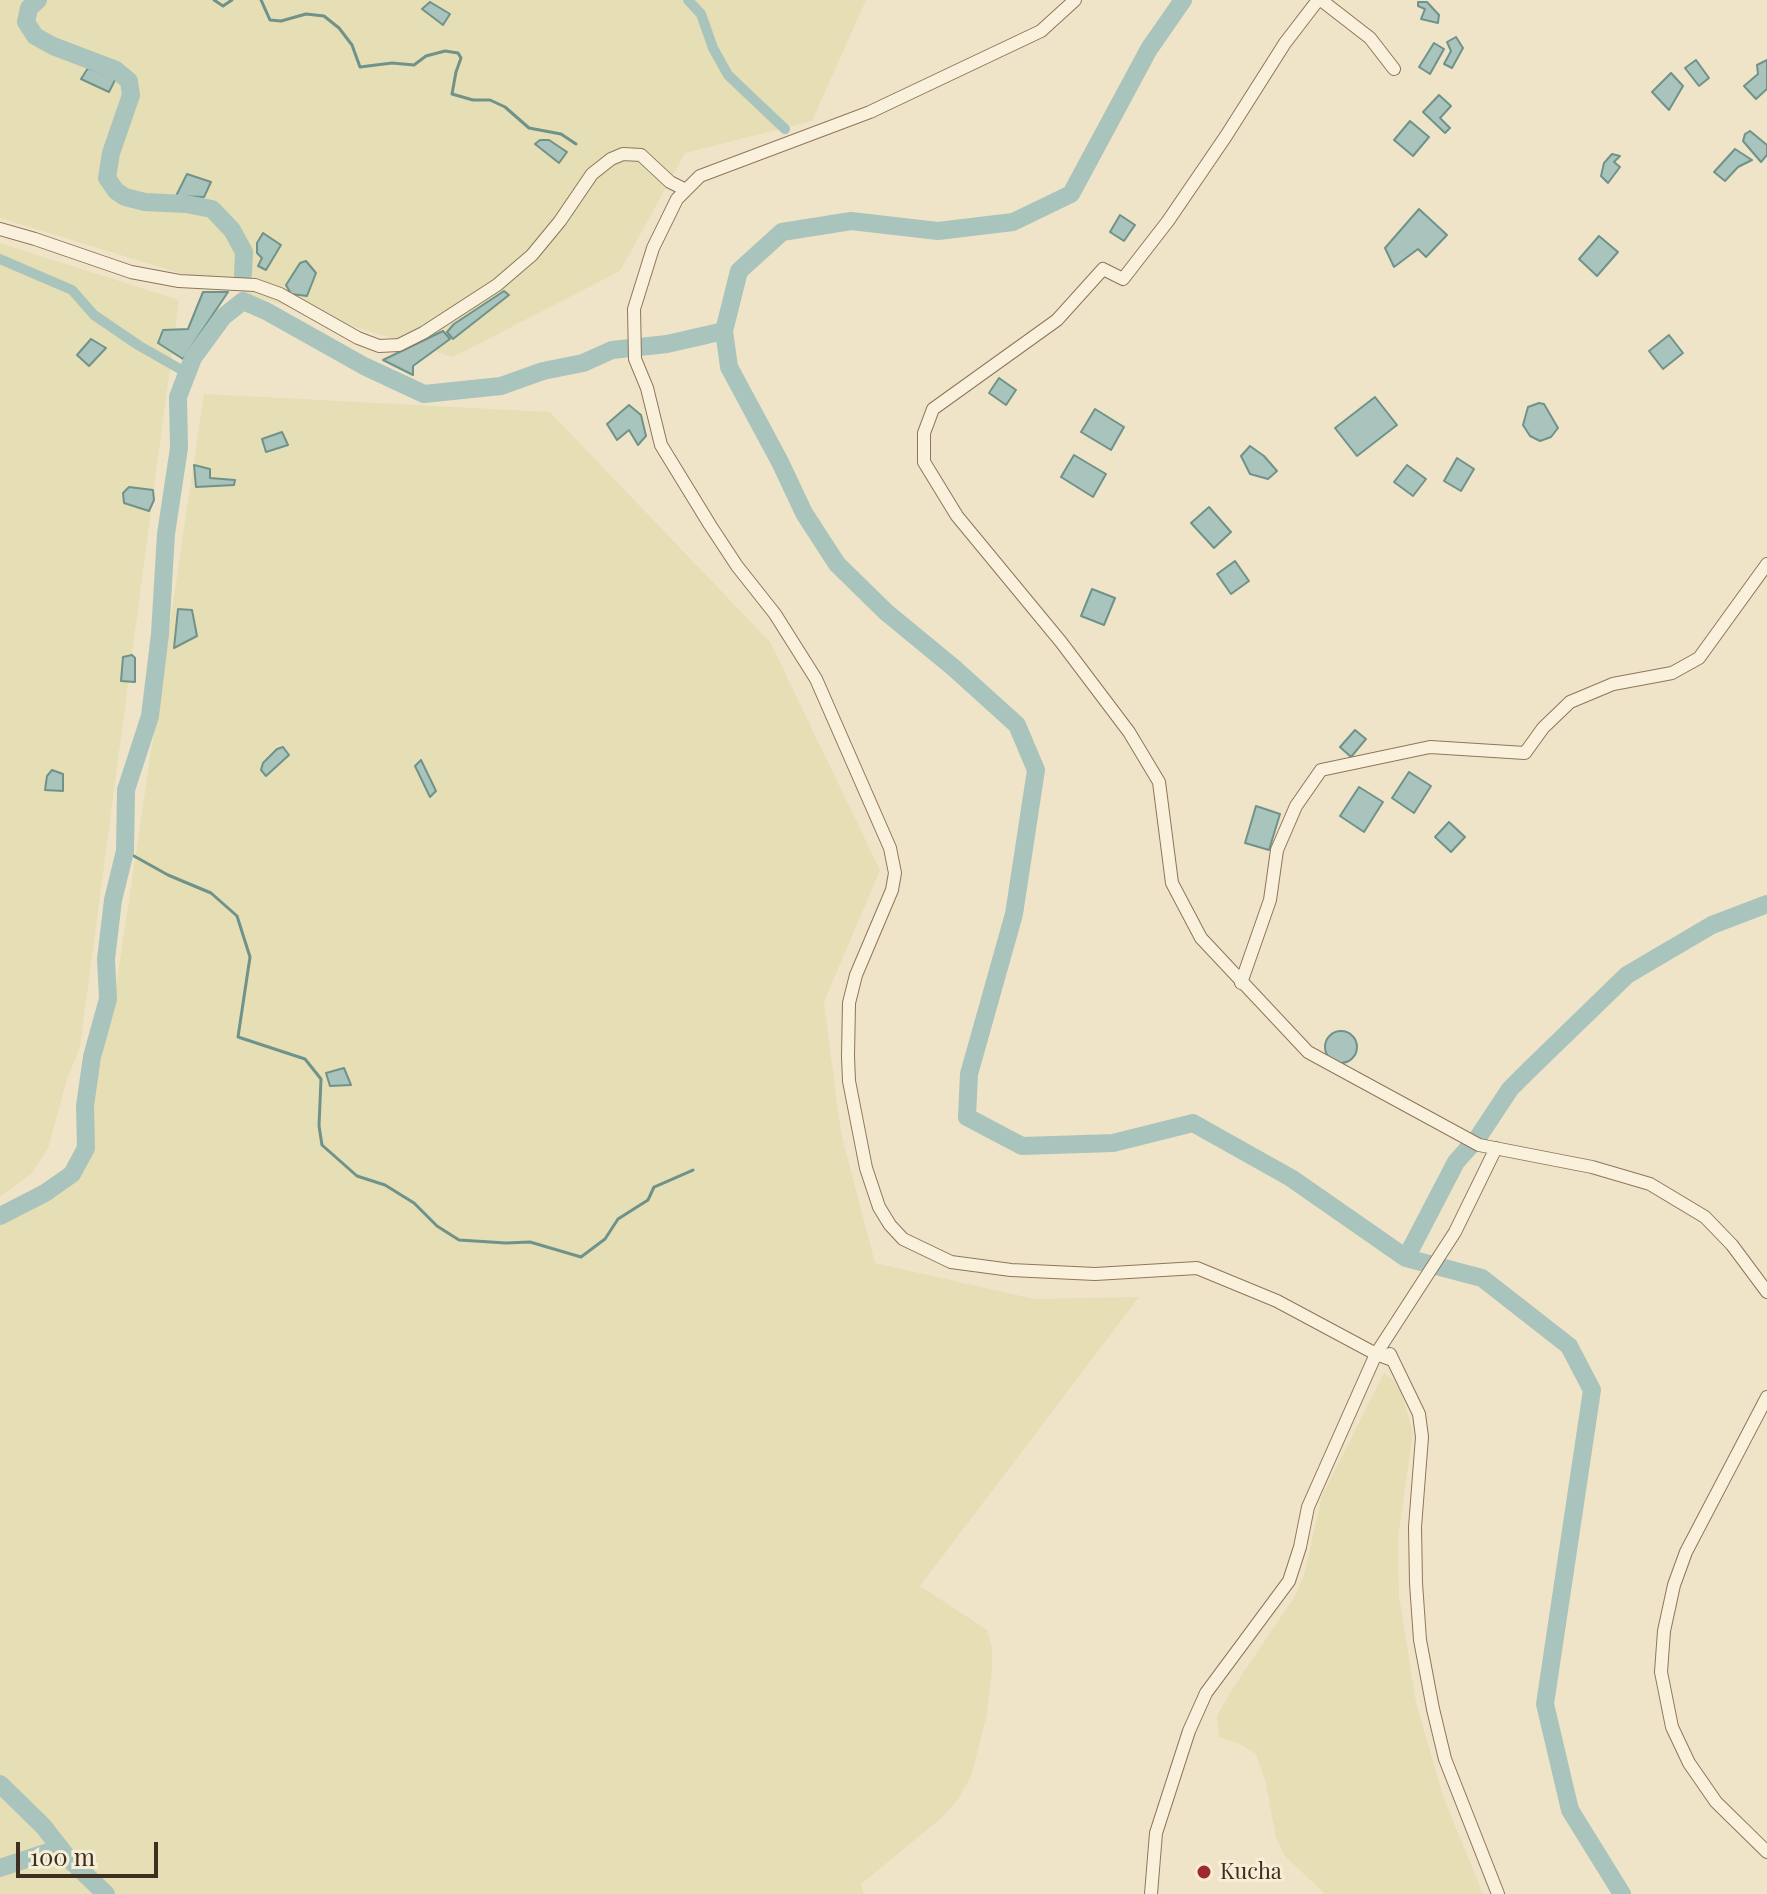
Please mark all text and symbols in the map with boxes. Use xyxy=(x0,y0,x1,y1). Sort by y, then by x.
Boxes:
scale bar xyxy=(20,1826,162,1876)
text: 100 m xyxy=(30,1840,95,1872)
place label: Kucha xyxy=(1220,1859,1282,1885)
marker: Kucha xyxy=(1195,1863,1213,1881)

